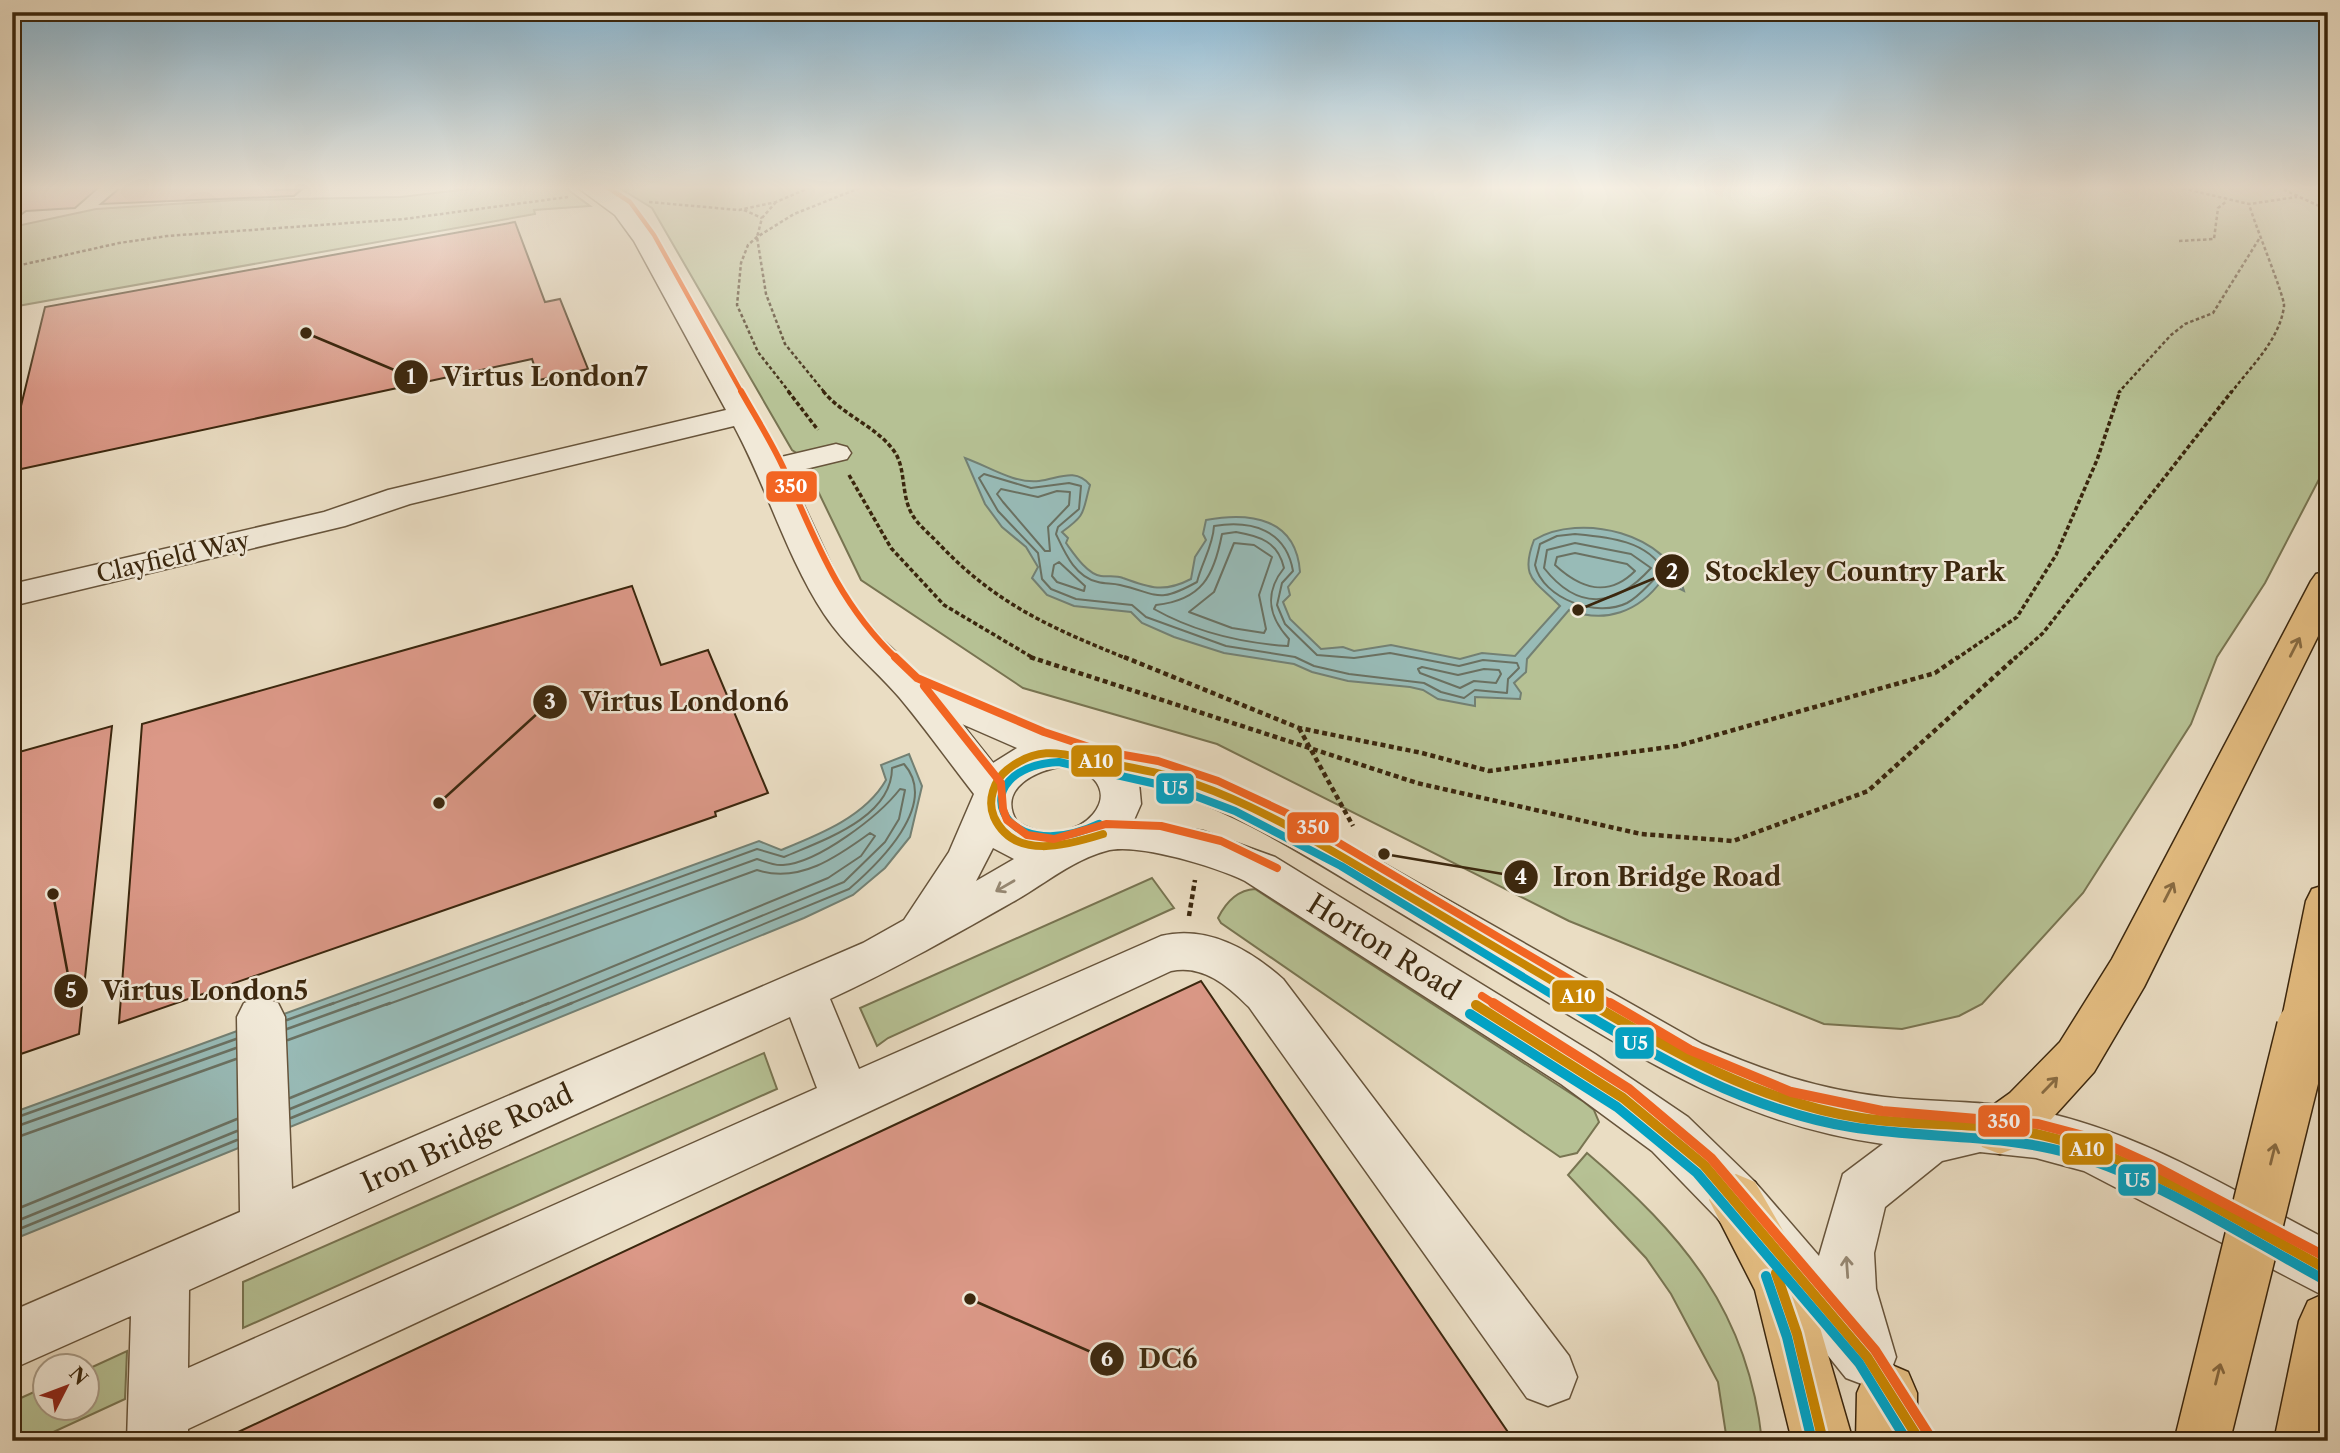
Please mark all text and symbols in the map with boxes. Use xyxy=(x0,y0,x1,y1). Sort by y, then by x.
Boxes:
callout: Virtus London7 xyxy=(393,353,662,400)
text: Virtus London7 xyxy=(441,361,648,393)
text: 1 xyxy=(406,364,416,389)
line badge: 350 xyxy=(765,470,818,503)
text: 350 xyxy=(774,475,808,498)
street label: Clayfield Way xyxy=(94,525,253,589)
callout: Stockley Country Park xyxy=(1655,548,2020,595)
text: Stockley Country Park xyxy=(1705,556,2006,588)
text: 2 xyxy=(1666,559,1678,584)
one-way arrow xyxy=(2288,637,2302,658)
callout: Virtus London6 xyxy=(532,678,803,725)
text: Virtus London6 xyxy=(580,686,789,718)
text: 3 xyxy=(544,689,556,714)
line badge: A10 xyxy=(1070,744,1123,778)
text: A10 xyxy=(1077,750,1114,773)
line badge: U5 xyxy=(1155,772,1195,805)
text: U5 xyxy=(1162,777,1188,800)
line badge: 350 xyxy=(1286,811,1340,844)
text: 350 xyxy=(1296,816,1330,839)
callout: Iron Bridge Road xyxy=(1504,853,1796,900)
text: Iron Bridge Road xyxy=(1553,861,1781,893)
text: 4 xyxy=(1515,864,1527,889)
one-way arrow xyxy=(995,879,1015,893)
one-way arrow xyxy=(2163,882,2176,903)
street label: Horton Road xyxy=(1301,887,1467,1007)
callout: Virtus London5 xyxy=(53,967,323,1014)
text: Virtus London5 xyxy=(101,975,308,1007)
text: 5 xyxy=(65,978,77,1003)
line badge: A10 xyxy=(1551,979,1605,1013)
text: A10 xyxy=(1559,985,1596,1008)
line badge: U5 xyxy=(1614,1026,1655,1060)
text: U5 xyxy=(1622,1032,1648,1055)
street label: Iron Bridge Road xyxy=(356,1076,578,1200)
one-way arrow xyxy=(2042,1077,2059,1094)
line badge: 350 xyxy=(1977,1104,2031,1138)
text: 350 xyxy=(1987,1110,2021,1133)
line badge: A10 xyxy=(2061,1132,2114,1166)
text: A10 xyxy=(2068,1138,2105,1161)
one-way arrow xyxy=(2267,1143,2280,1166)
line badge: U5 xyxy=(2117,1163,2157,1197)
text: U5 xyxy=(2124,1169,2150,1192)
one-way arrow xyxy=(1840,1256,1853,1279)
callout: DC6 xyxy=(1090,1335,1212,1382)
text: DC6 xyxy=(1138,1343,1198,1375)
text: 6 xyxy=(1101,1346,1113,1371)
north arrow xyxy=(32,1352,102,1422)
text: N xyxy=(64,1362,92,1390)
one-way arrow xyxy=(2212,1364,2225,1386)

